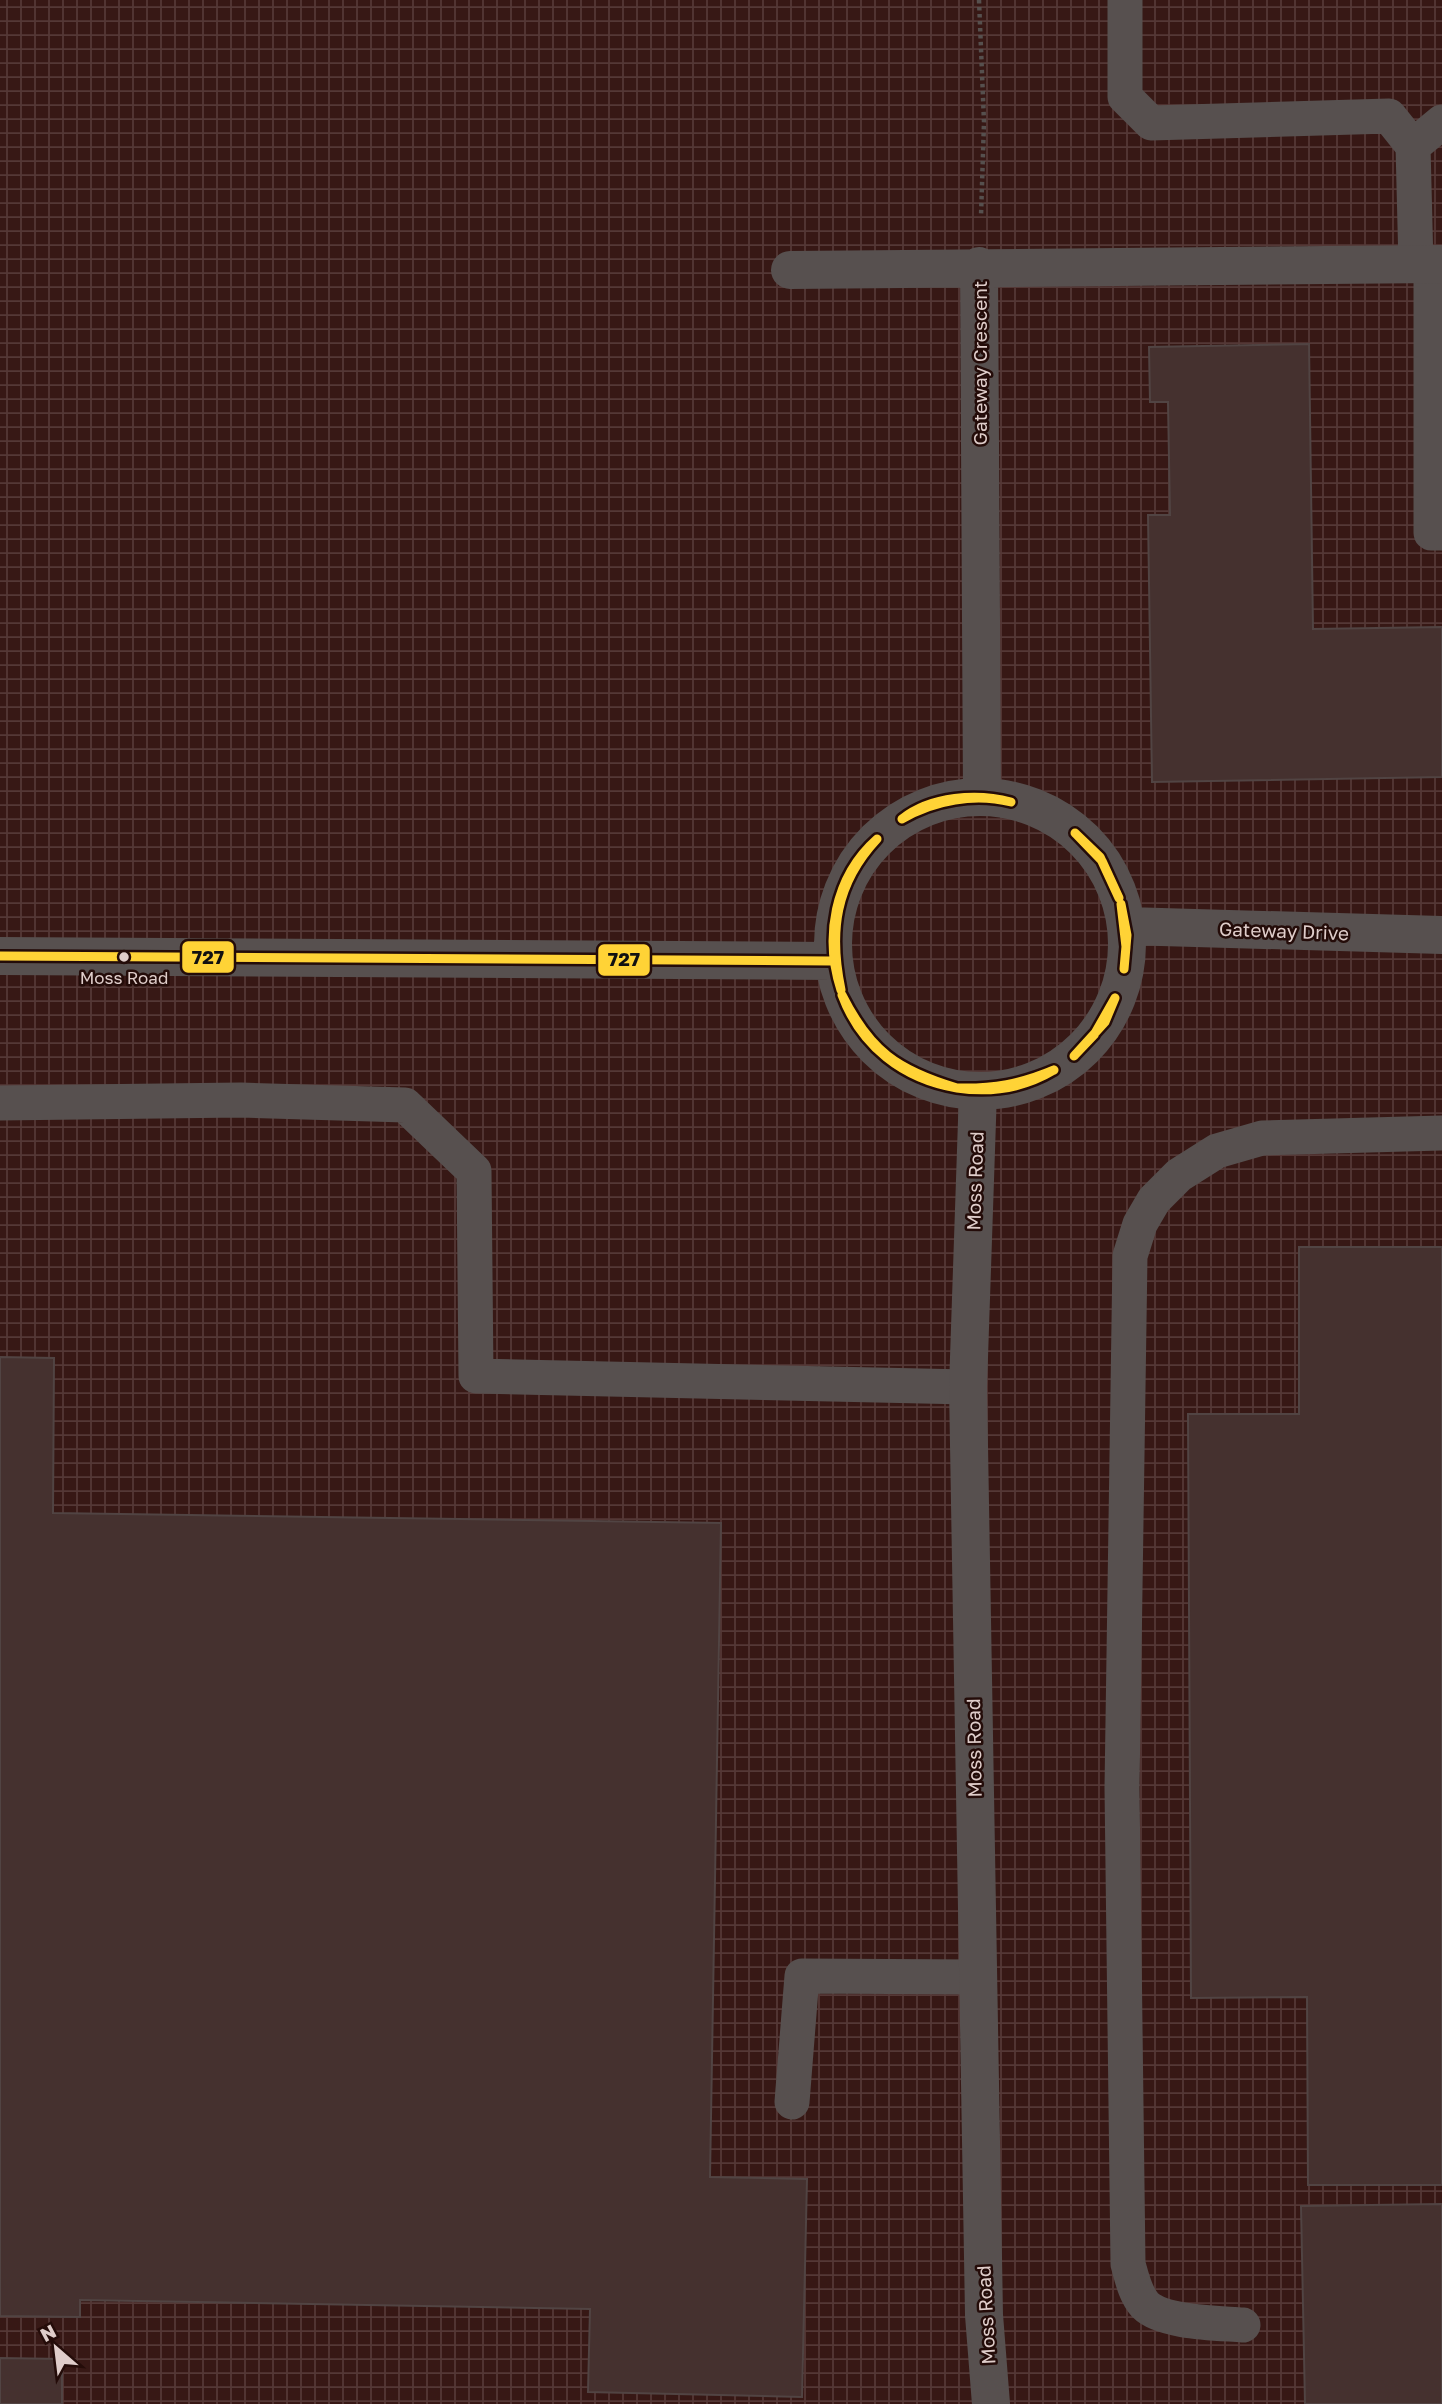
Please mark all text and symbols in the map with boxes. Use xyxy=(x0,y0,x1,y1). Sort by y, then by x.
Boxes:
street label: Gateway Crescent xyxy=(968,281,991,445)
street label: Gateway Drive xyxy=(1219,917,1349,944)
line badge: 727 xyxy=(181,940,235,974)
line badge: 727 xyxy=(597,943,651,977)
text: 727 xyxy=(192,945,224,968)
text: 727 xyxy=(608,947,640,970)
marker: Moss Road xyxy=(117,950,131,964)
place label: Moss Road xyxy=(80,967,168,988)
street label: Moss Road xyxy=(961,1131,988,1231)
street label: Moss Road xyxy=(961,1698,986,1798)
street label: Moss Road xyxy=(971,2265,1000,2365)
north arrow xyxy=(21,2313,91,2383)
text: N xyxy=(36,2319,60,2346)

